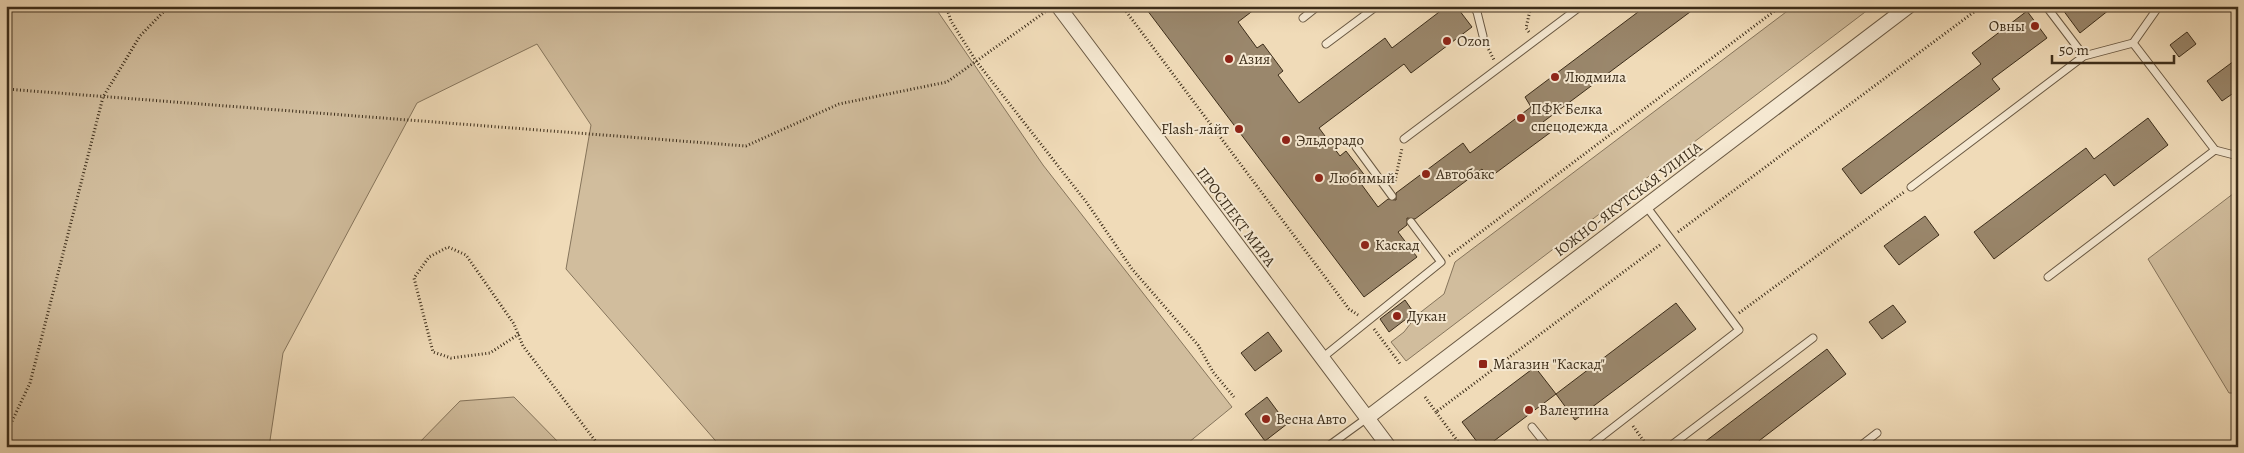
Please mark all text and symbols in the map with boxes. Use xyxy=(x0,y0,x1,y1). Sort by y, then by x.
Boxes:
place label: Овны xyxy=(1989,16,2025,36)
marker: Овны xyxy=(2029,20,2041,32)
place label: Ozon xyxy=(1457,31,1490,51)
scale bar xyxy=(2052,32,2174,64)
marker: Ozon xyxy=(1441,35,1453,47)
text: 50 m xyxy=(2059,40,2089,60)
place label: Азия xyxy=(1238,49,1270,69)
marker: Азия xyxy=(1223,53,1235,65)
place label: Людмила xyxy=(1565,67,1626,87)
marker: Людмила xyxy=(1549,71,1561,83)
place label: ПФК Белка спецодежда xyxy=(1531,99,1608,136)
marker: ПФК Белка спецодежда xyxy=(1515,112,1527,124)
place label: Flash-лайт xyxy=(1161,119,1229,139)
marker: Flash-лайт xyxy=(1233,123,1245,135)
place label: Эльдорадо xyxy=(1296,130,1364,150)
marker: Эльдорадо xyxy=(1280,134,1292,146)
street label: ЮЖНО-ЯКУТСКАЯ УЛИЦА xyxy=(1550,137,1706,261)
street label: ПРОСПЕКТ МИРА xyxy=(1192,163,1280,271)
place label: Автобакс xyxy=(1435,164,1495,184)
place label: Любимый xyxy=(1329,168,1395,188)
marker: Автобакс xyxy=(1420,168,1432,180)
marker: Любимый xyxy=(1313,172,1325,184)
place label: Каскад xyxy=(1375,235,1420,255)
marker: Каскад xyxy=(1359,239,1371,251)
place label: Дукан xyxy=(1407,306,1447,326)
marker: Дукан xyxy=(1391,310,1403,322)
place label: Магазин "Каскад" xyxy=(1493,354,1605,374)
marker: Магазин "Каскад" xyxy=(1477,358,1489,370)
place label: Валентина xyxy=(1539,400,1609,420)
marker: Валентина xyxy=(1523,404,1535,416)
place label: Весна Авто xyxy=(1276,409,1347,429)
marker: Весна Авто xyxy=(1260,413,1272,425)

